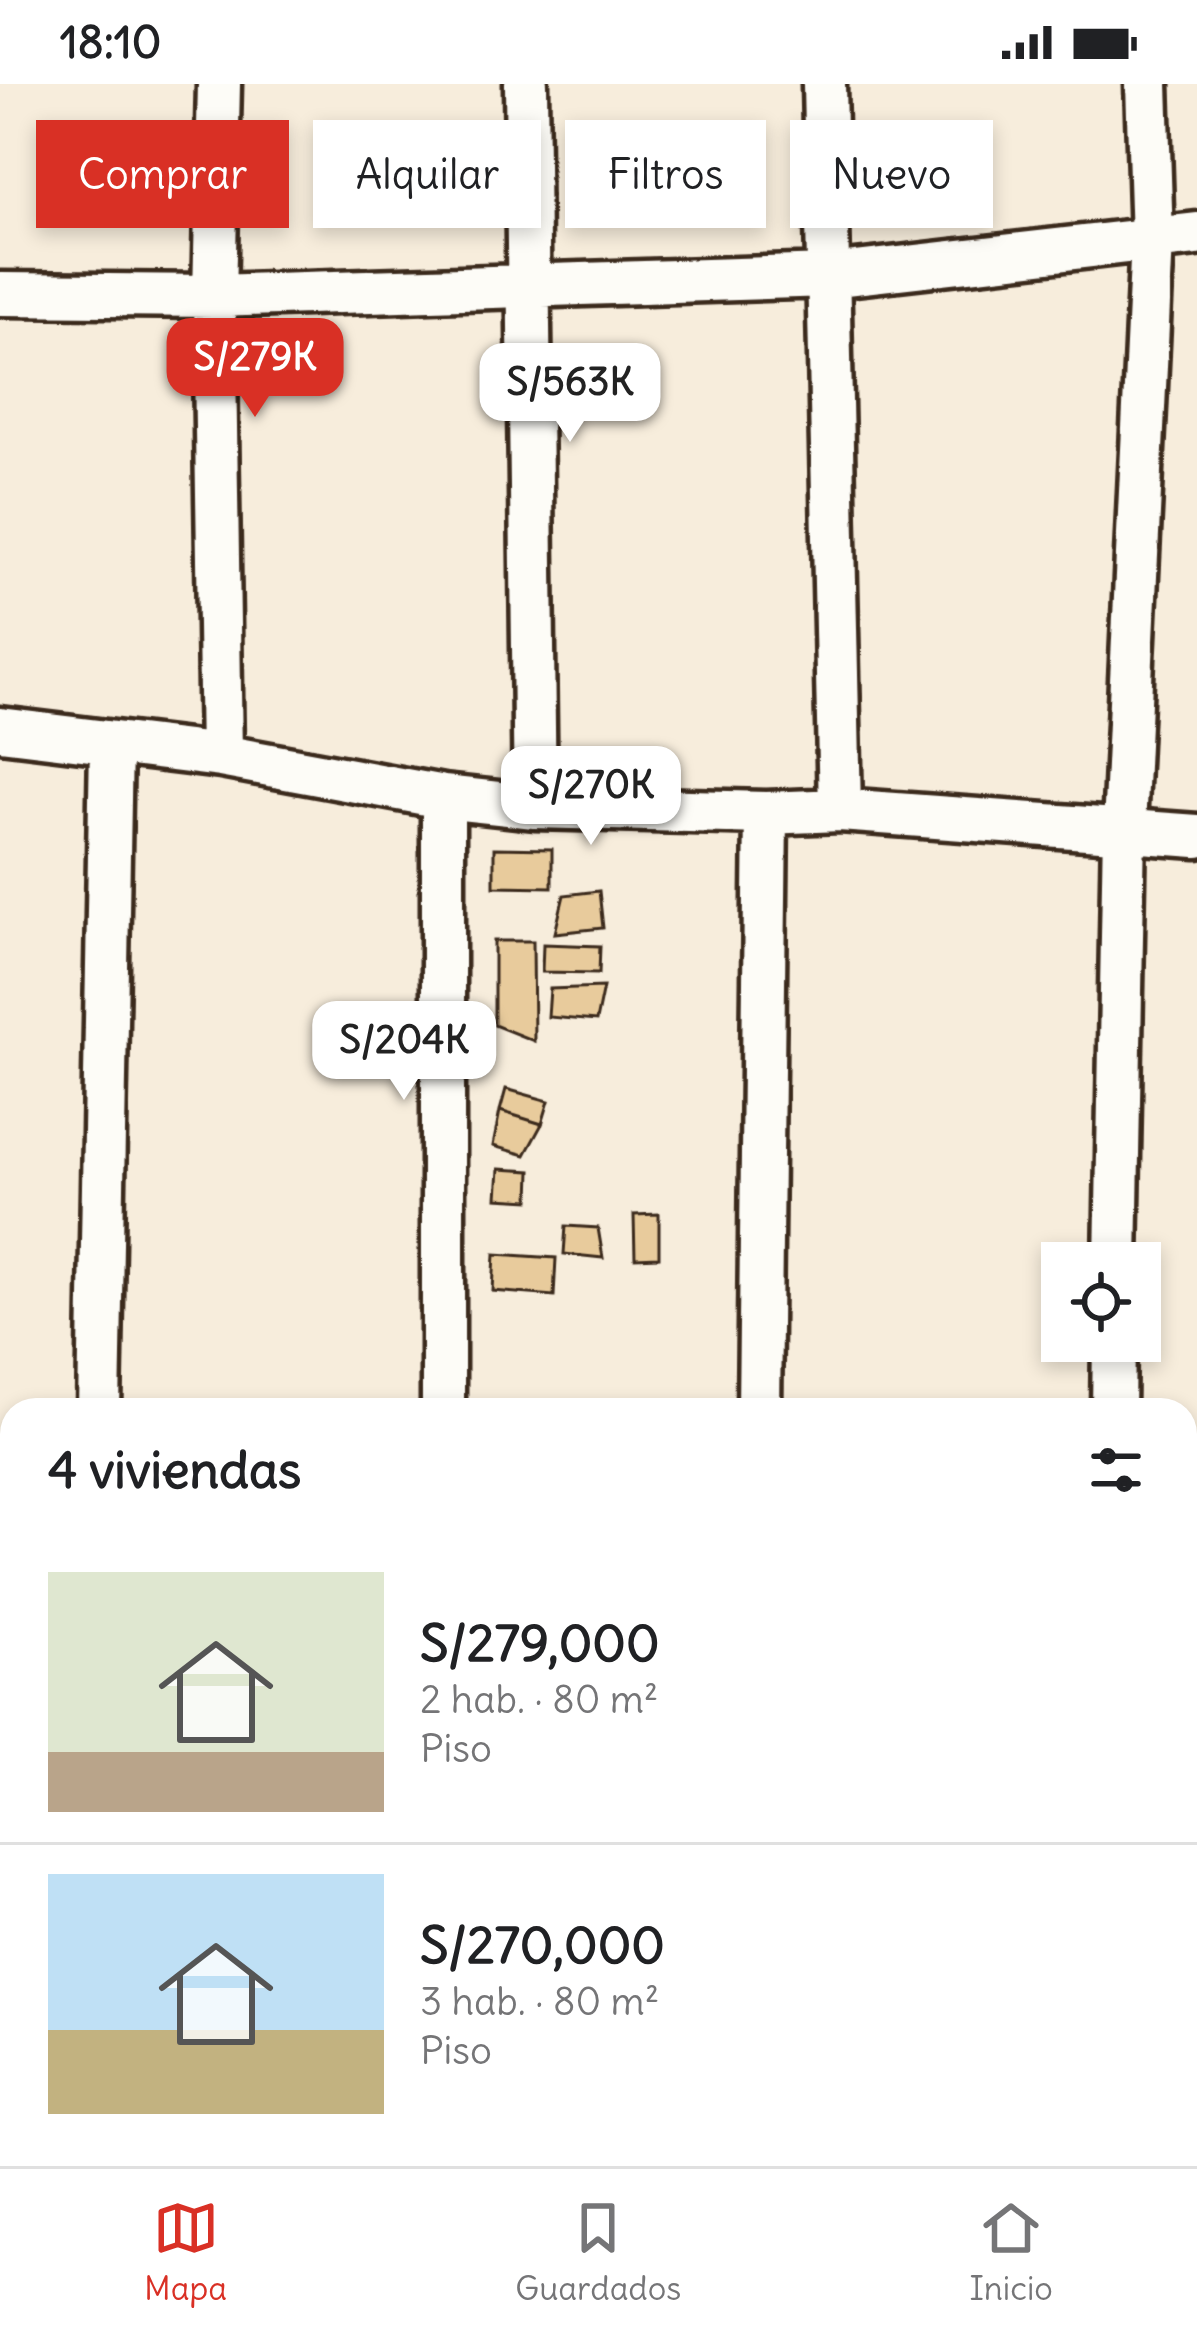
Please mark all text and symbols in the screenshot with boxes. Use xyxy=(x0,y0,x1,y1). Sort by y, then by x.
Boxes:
text: 18:10 xyxy=(60,14,161,70)
chip: Comprar xyxy=(36,120,289,228)
chip: Alquilar xyxy=(313,120,541,228)
chip: Filtros xyxy=(565,120,766,228)
chip: Nuevo xyxy=(790,120,993,228)
pin: S/279K xyxy=(157,318,353,420)
text: S/279K xyxy=(194,332,316,381)
pin: S/563K xyxy=(472,343,668,445)
text: S/563K xyxy=(506,357,634,406)
pin: S/270K xyxy=(493,746,689,848)
text: S/270K xyxy=(528,760,654,809)
pin: S/204K xyxy=(306,1001,502,1103)
text: S/204K xyxy=(339,1015,469,1064)
map controls xyxy=(1041,1242,1161,1362)
button: locate xyxy=(1041,1242,1161,1362)
icon: filters xyxy=(1083,1437,1149,1503)
text: 4 viviendas xyxy=(48,1438,301,1502)
text: S/279,000 xyxy=(420,1611,659,1675)
icon: home xyxy=(144,1620,288,1764)
text: 2 hab. · 80 m² xyxy=(420,1675,658,1724)
text: Piso xyxy=(420,1724,492,1773)
text: S/270,000 xyxy=(420,1913,665,1977)
icon: home xyxy=(144,1922,288,2066)
text: 3 hab. · 80 m² xyxy=(420,1977,659,2026)
text: Piso xyxy=(420,2026,492,2075)
tab: Mapa xyxy=(144,2195,227,2309)
tab: Guardados xyxy=(515,2195,681,2309)
tab: Inicio xyxy=(970,2195,1053,2309)

